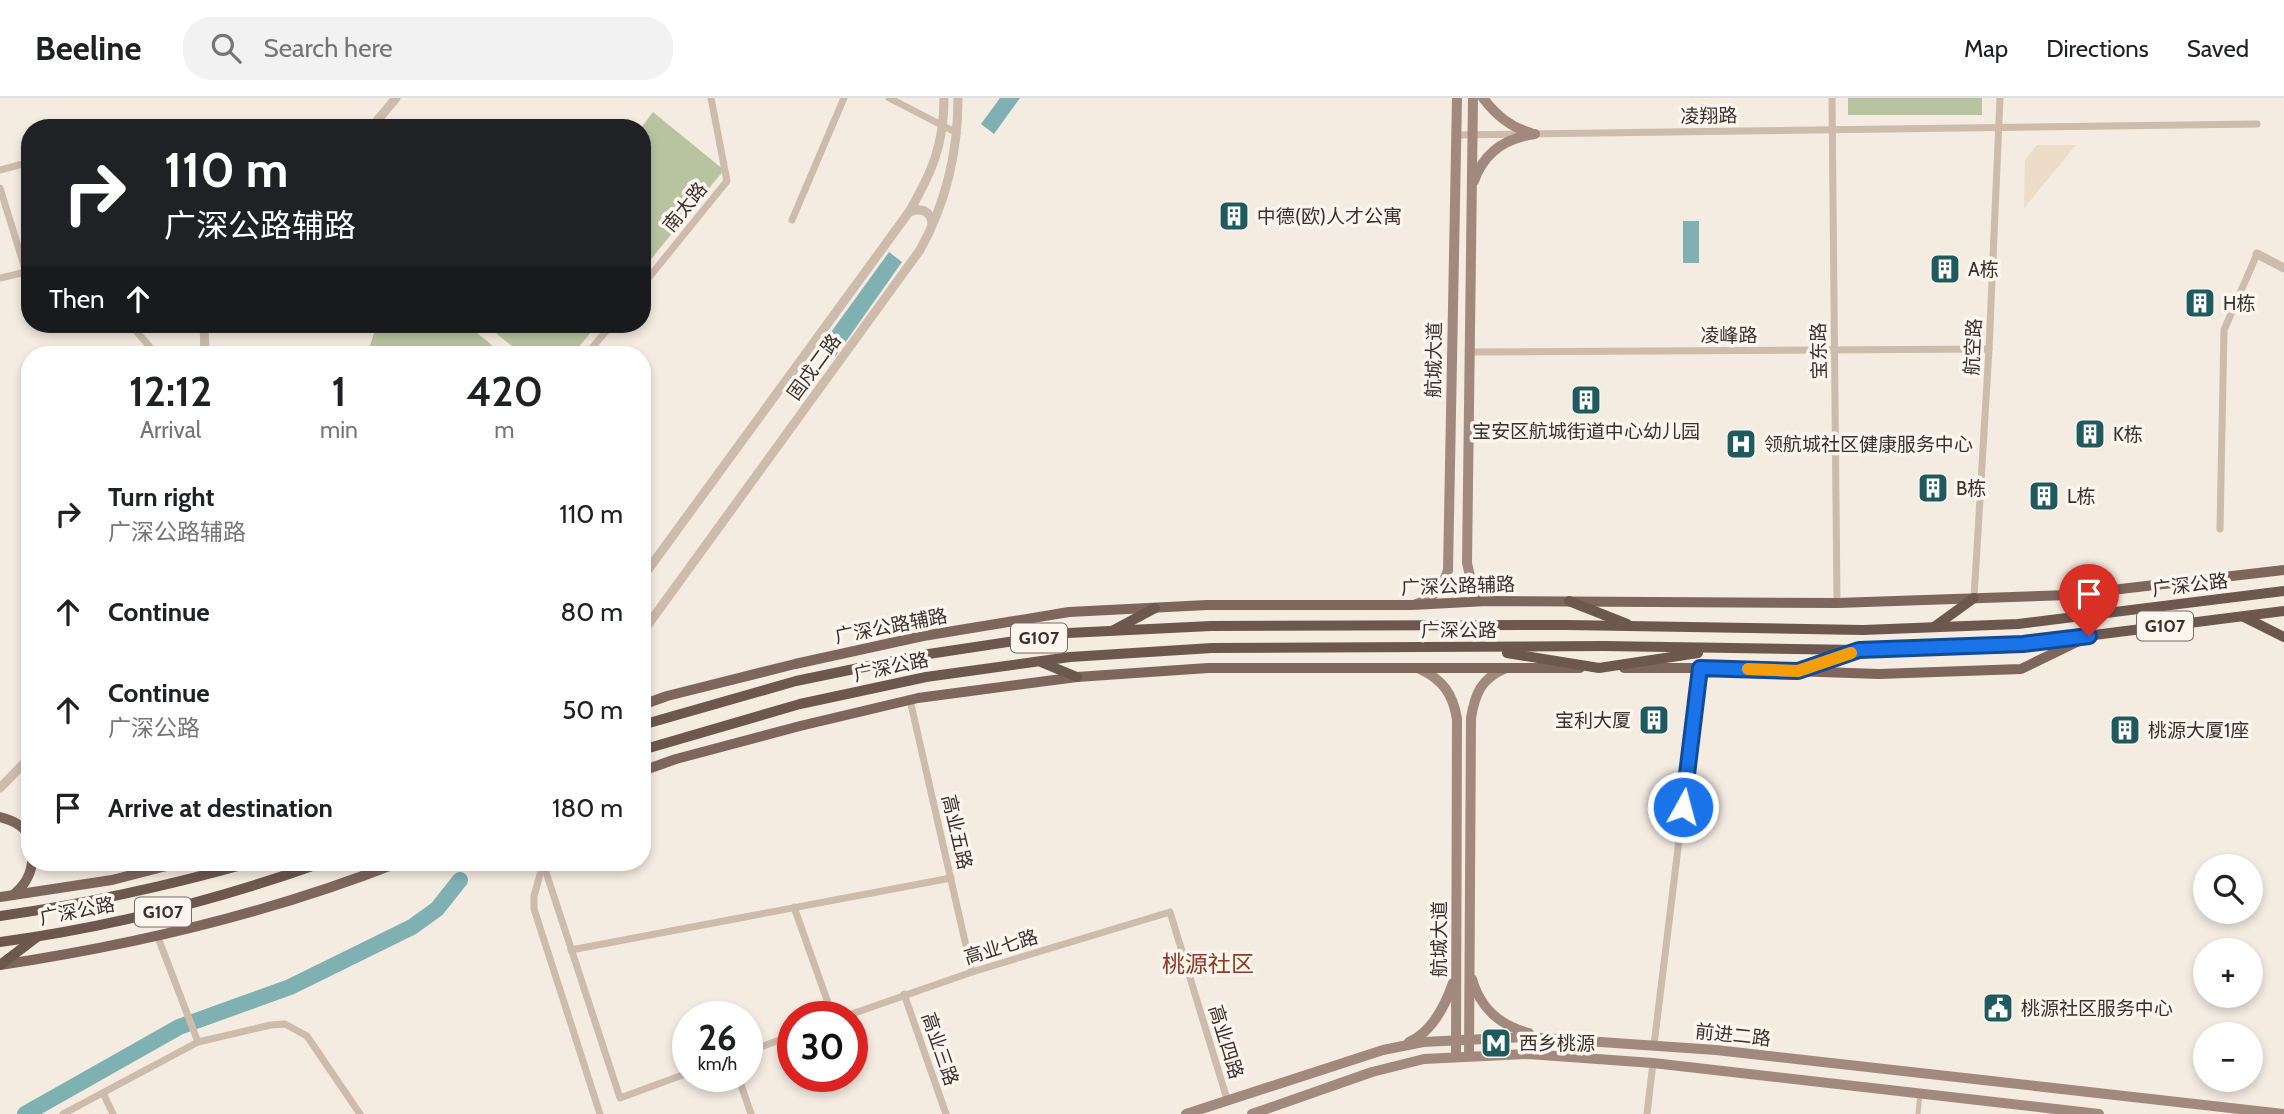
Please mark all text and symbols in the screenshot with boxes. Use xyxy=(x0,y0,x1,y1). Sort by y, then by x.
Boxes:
search box xyxy=(183,17,673,80)
text: Beeline xyxy=(35,28,141,68)
icon: search xyxy=(207,29,245,67)
text: Search here xyxy=(263,32,393,64)
text: Map xyxy=(1964,34,2008,63)
text: Directions xyxy=(2046,34,2149,63)
text: Saved xyxy=(2187,34,2249,63)
street label: 凌翔路 xyxy=(1680,104,1738,128)
text: 110 m xyxy=(164,140,288,199)
icon: right xyxy=(49,147,140,238)
street label: 南太路 xyxy=(658,178,712,236)
building icon: 中德(欧)人才公寓 xyxy=(1217,199,1251,233)
place label: 中德(欧)人才公寓 xyxy=(1257,205,1402,228)
text: 广深公路辅路 xyxy=(164,206,356,245)
building icon: A栋 xyxy=(1928,252,1962,286)
place label: A栋 xyxy=(1968,258,1999,281)
icon: ahead xyxy=(119,280,157,318)
text: Then xyxy=(49,283,105,315)
building icon: H栋 xyxy=(2183,286,2217,320)
place label: H栋 xyxy=(2223,292,2255,315)
street label: 航空路 xyxy=(1960,318,1986,376)
street label: 航城大道 xyxy=(1422,322,1446,398)
street label: 宝东路 xyxy=(1807,322,1831,380)
street label: 凌峰路 xyxy=(1700,324,1758,347)
street label: 固戍二路 xyxy=(782,329,846,405)
text: 12:12 xyxy=(129,365,212,417)
text: 1 xyxy=(332,365,346,417)
text: 420 xyxy=(466,365,543,417)
building icon: 宝安区航城街道中心幼儿园 xyxy=(1569,383,1603,417)
text: Arrival xyxy=(140,416,201,444)
text: min xyxy=(320,416,358,444)
text: m xyxy=(494,416,515,444)
building icon: K栋 xyxy=(2073,417,2107,451)
place label: 宝安区航城街道中心幼儿园 xyxy=(1472,420,1700,443)
place label: K栋 xyxy=(2113,423,2143,446)
hospital icon: 领航城社区健康服务中心 xyxy=(1724,427,1758,461)
place label: 领航城社区健康服务中心 xyxy=(1764,433,1973,456)
building icon: B栋 xyxy=(1916,471,1950,505)
place label: B栋 xyxy=(1956,477,1986,500)
building icon: L栋 xyxy=(2027,479,2061,513)
text: Turn right xyxy=(108,481,214,513)
place label: L栋 xyxy=(2067,485,2096,508)
icon: right xyxy=(49,495,87,533)
text: 110 m xyxy=(559,498,623,530)
text: 广深公路辅路 xyxy=(108,518,246,546)
pin xyxy=(2059,564,2119,636)
street label: 广深公路 xyxy=(2151,569,2229,601)
street label: 广深公路辅路 xyxy=(1401,573,1515,599)
icon: arrive xyxy=(2070,575,2108,613)
icon: ahead xyxy=(49,593,87,631)
text: Continue xyxy=(108,596,210,628)
text: 80 m xyxy=(560,596,623,628)
street label: 广深公路辅路 xyxy=(833,604,949,648)
road number: G107 xyxy=(2137,612,2193,640)
street label: 广深公路 xyxy=(1421,619,1497,642)
road number: G107 xyxy=(1011,624,1067,652)
street label: 广深公路 xyxy=(851,648,931,686)
text: Continue xyxy=(108,677,210,709)
icon: ahead xyxy=(49,691,87,729)
text: 50 m xyxy=(562,694,623,726)
building icon: 宝利大厦 xyxy=(1637,703,1671,737)
place label: 宝利大厦 xyxy=(1555,709,1631,732)
building icon: 桃源大厦1座 xyxy=(2108,713,2142,747)
text: 广深公路 xyxy=(108,714,200,742)
place label: 桃源大厦1座 xyxy=(2148,719,2249,742)
position arrow xyxy=(1646,770,1720,844)
icon: arrive xyxy=(49,789,87,827)
text: Arrive at destination xyxy=(108,792,333,824)
text: 180 m xyxy=(552,792,623,824)
street label: 高业五路 xyxy=(937,792,977,872)
map controls xyxy=(2193,854,2263,1092)
button: search xyxy=(2193,854,2263,924)
street label: 广深公路 xyxy=(37,892,117,930)
road number: G107 xyxy=(135,898,191,926)
street label: 航城大道 xyxy=(1428,901,1451,977)
street label: 高业七路 xyxy=(961,925,1041,969)
button: + xyxy=(2193,938,2263,1008)
district label: 桃源社区 xyxy=(1162,950,1254,978)
public building icon: 桃源社区服务中心 xyxy=(1981,991,2015,1025)
place label: 桃源社区服务中心 xyxy=(2021,997,2173,1020)
speed limit sign: 30 xyxy=(777,1001,868,1092)
street label: 高业四路 xyxy=(1204,1002,1248,1082)
street label: 高业三路 xyxy=(917,1009,963,1089)
text: 26 xyxy=(698,1016,737,1059)
street label: 前进二路 xyxy=(1694,1020,1772,1050)
button: − xyxy=(2193,1022,2263,1092)
metro station icon: 西乡桃源 xyxy=(1479,1026,1513,1060)
place label: 西乡桃源 xyxy=(1519,1032,1595,1055)
text: km/h xyxy=(698,1053,737,1075)

